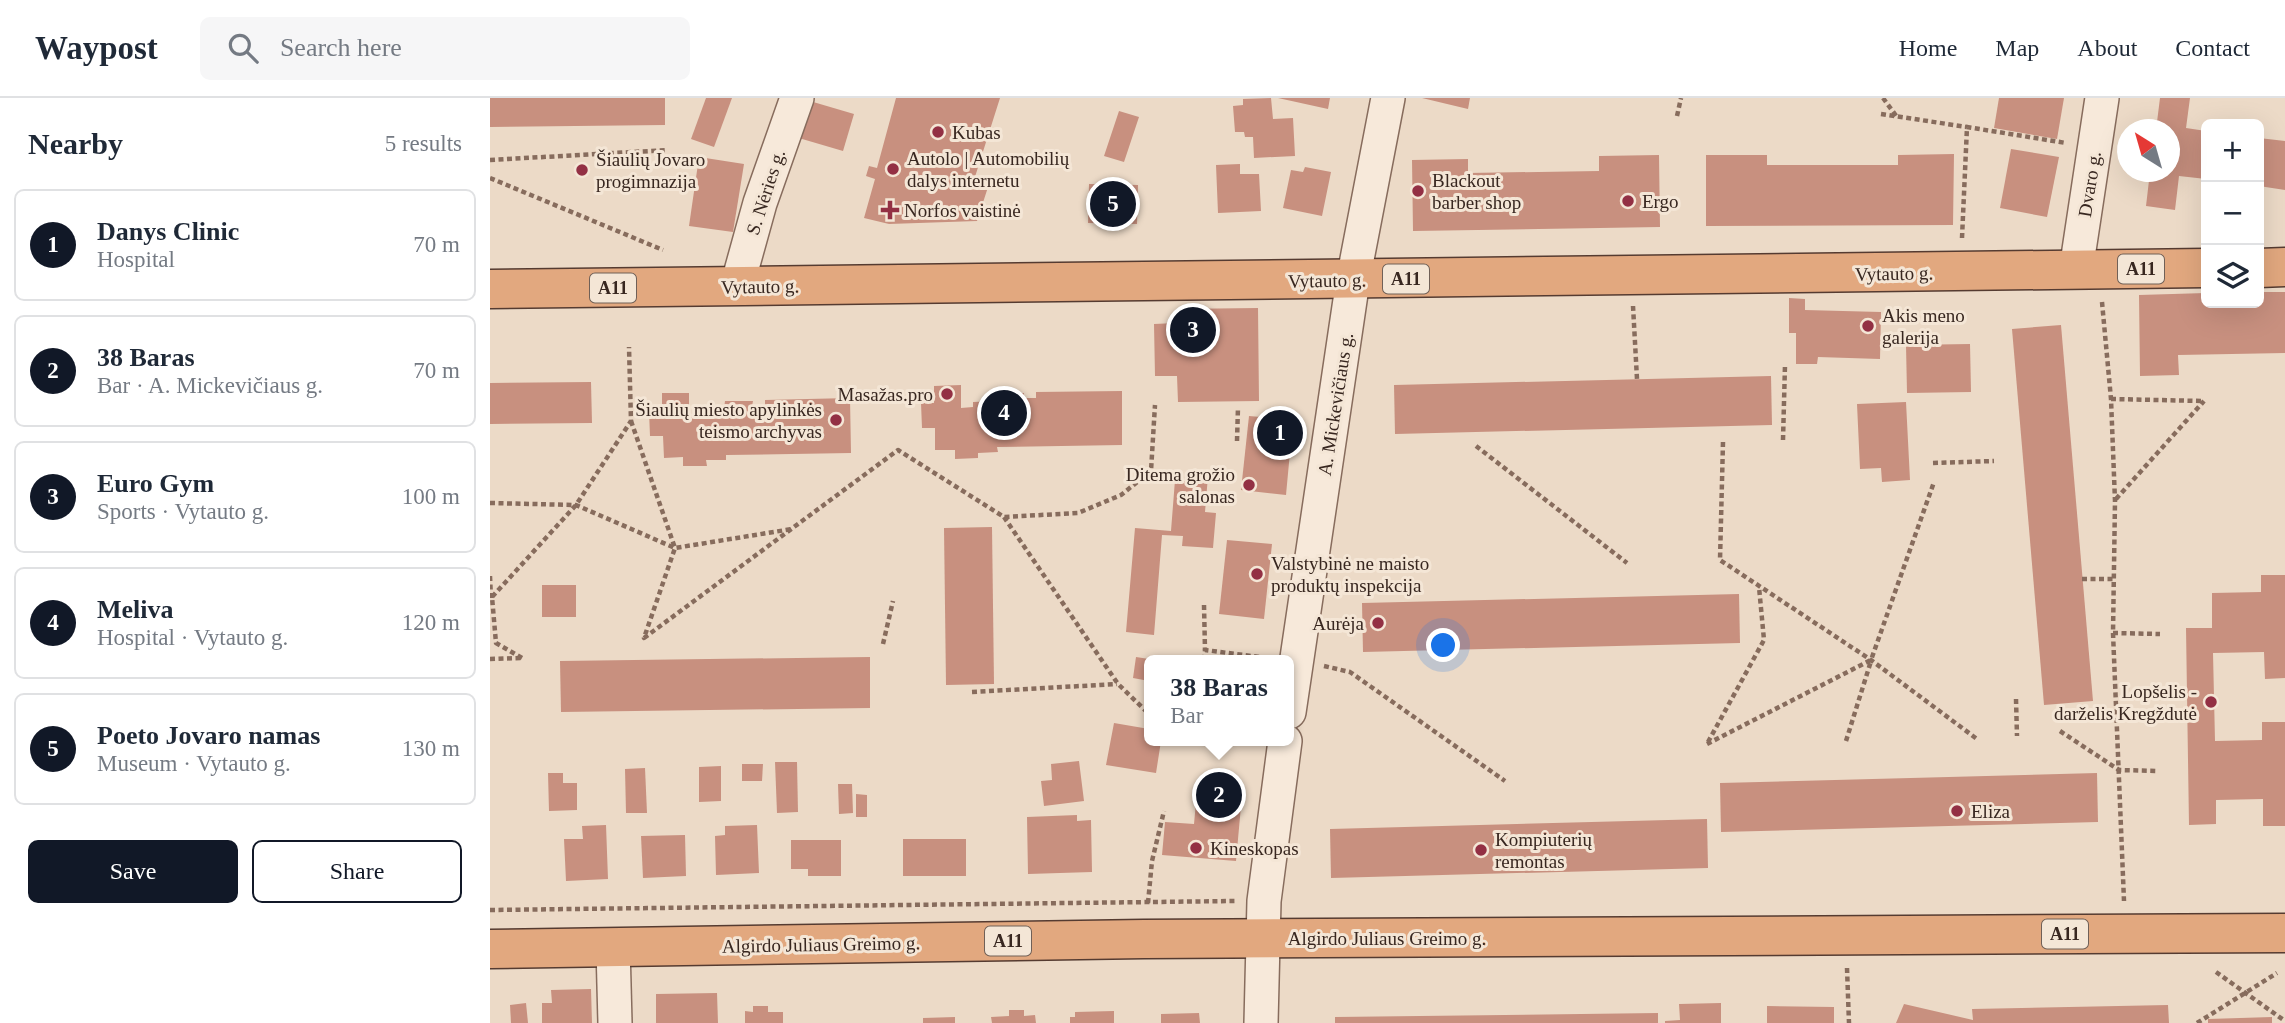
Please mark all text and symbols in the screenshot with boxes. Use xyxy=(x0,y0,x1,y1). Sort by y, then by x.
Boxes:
search box xyxy=(200,17,690,80)
icon: search xyxy=(224,29,262,67)
text: Waypost xyxy=(35,30,158,66)
text: Search here xyxy=(280,33,402,62)
text: Home xyxy=(1899,35,1957,61)
text: Map xyxy=(1995,35,2039,61)
text: About xyxy=(2077,35,2137,61)
text: Contact xyxy=(2175,35,2250,61)
north arrow xyxy=(2117,119,2180,182)
map controls xyxy=(2201,119,2264,308)
button: + xyxy=(2201,119,2264,182)
place label: Kubas xyxy=(952,122,1001,143)
marker: Kubas xyxy=(930,124,946,140)
text: Nearby xyxy=(28,127,123,160)
text: 5 results xyxy=(385,131,462,156)
street label: S. Nėries g. xyxy=(742,147,789,238)
place label: Autolo | Automobilių dalys internetu xyxy=(907,148,1070,191)
place label: Šiaulių Jovaro progimnazija xyxy=(596,149,705,192)
street label: Dvaro g. xyxy=(2074,150,2105,219)
marker: Autolo | Automobilių dalys internetu xyxy=(885,161,901,177)
marker: Šiaulių Jovaro progimnazija xyxy=(574,162,590,178)
place label: Blackout barber shop xyxy=(1432,170,1521,213)
pin: 5 xyxy=(1090,178,1136,230)
button: − xyxy=(2201,182,2264,245)
marker: Blackout barber shop xyxy=(1410,183,1426,199)
place label: Ergo xyxy=(1642,191,1679,212)
marker: Ergo xyxy=(1620,193,1636,209)
place label: Norfos vaistinė xyxy=(904,200,1021,221)
marker: Norfos vaistinė xyxy=(882,202,898,218)
text: Danys Clinic xyxy=(97,217,239,246)
text: 1 xyxy=(47,232,59,257)
text: 70 m xyxy=(413,232,460,257)
button: layers xyxy=(2201,245,2264,308)
text: Hospital xyxy=(97,247,175,272)
road number: A11 xyxy=(2118,254,2164,284)
street label: Vytauto g. xyxy=(1855,262,1933,285)
road number: A11 xyxy=(1383,264,1429,294)
street label: Vytauto g. xyxy=(1288,269,1366,292)
road number: A11 xyxy=(590,274,636,302)
street label: Vytauto g. xyxy=(721,275,799,298)
pin: 3 xyxy=(1170,304,1216,356)
place label: Akis meno galerija xyxy=(1882,305,1965,348)
marker: Akis meno galerija xyxy=(1860,318,1876,334)
street label: A. Mickevičiaus g. xyxy=(1314,331,1357,477)
text: 38 Baras xyxy=(97,343,195,372)
text: 2 xyxy=(47,358,59,383)
text: 70 m xyxy=(413,358,460,383)
text: Bar · A. Mickevičiaus g. xyxy=(97,373,323,398)
place label: Masažas.pro xyxy=(838,384,933,405)
marker: Masažas.pro xyxy=(939,386,955,402)
pin: 4 xyxy=(981,387,1027,439)
place label: Šiaulių miesto apylinkės teismo archyvas xyxy=(635,399,822,442)
pin: 1 xyxy=(1257,407,1303,459)
marker: Šiaulių miesto apylinkės teismo archyvas xyxy=(828,412,844,428)
place label: Ditema grožio salonas xyxy=(1126,464,1235,507)
text: Euro Gym xyxy=(97,469,214,498)
marker: Ditema grožio salonas xyxy=(1241,477,1257,493)
text: 3 xyxy=(47,484,59,509)
text: 100 m xyxy=(402,484,460,509)
text: Sports · Vytauto g. xyxy=(97,499,269,524)
place label: Valstybinė ne maisto produktų inspekcija xyxy=(1271,553,1429,596)
marker: Valstybinė ne maisto produktų inspekcija xyxy=(1249,566,1265,582)
text: Meliva xyxy=(97,595,174,624)
text: 4 xyxy=(47,610,59,635)
text: 120 m xyxy=(402,610,460,635)
place label: Aurėja xyxy=(1312,613,1365,634)
marker: Aurėja xyxy=(1370,615,1386,631)
text: Hospital · Vytauto g. xyxy=(97,625,288,650)
your location xyxy=(1426,628,1460,662)
popup xyxy=(1144,655,1294,746)
text: 38 Baras xyxy=(1170,673,1268,702)
place label: Lopšelis - darželis Kregždutė xyxy=(2054,681,2197,724)
marker: Lopšelis - darželis Kregždutė xyxy=(2203,694,2219,710)
text: Bar xyxy=(1170,703,1203,728)
text: Poeto Jovaro namas xyxy=(97,721,320,750)
text: 5 xyxy=(47,736,59,761)
text: 130 m xyxy=(402,736,460,761)
text: Museum · Vytauto g. xyxy=(97,751,291,776)
pin: 2 xyxy=(1196,769,1242,821)
place label: Eliza xyxy=(1971,801,2011,822)
marker: Eliza xyxy=(1949,803,1965,819)
place label: Kompiuterių remontas xyxy=(1495,829,1593,872)
place label: Kineskopas xyxy=(1210,838,1299,859)
button: Save xyxy=(28,840,238,903)
button: Share xyxy=(252,840,462,903)
marker: Kineskopas xyxy=(1188,840,1204,856)
marker: Kompiuterių remontas xyxy=(1473,842,1489,858)
road number: A11 xyxy=(2042,920,2088,948)
road number: A11 xyxy=(985,926,1031,956)
street label: Algirdo Juliaus Greimo g. xyxy=(1288,928,1486,949)
street label: Algirdo Juliaus Greimo g. xyxy=(722,932,920,957)

